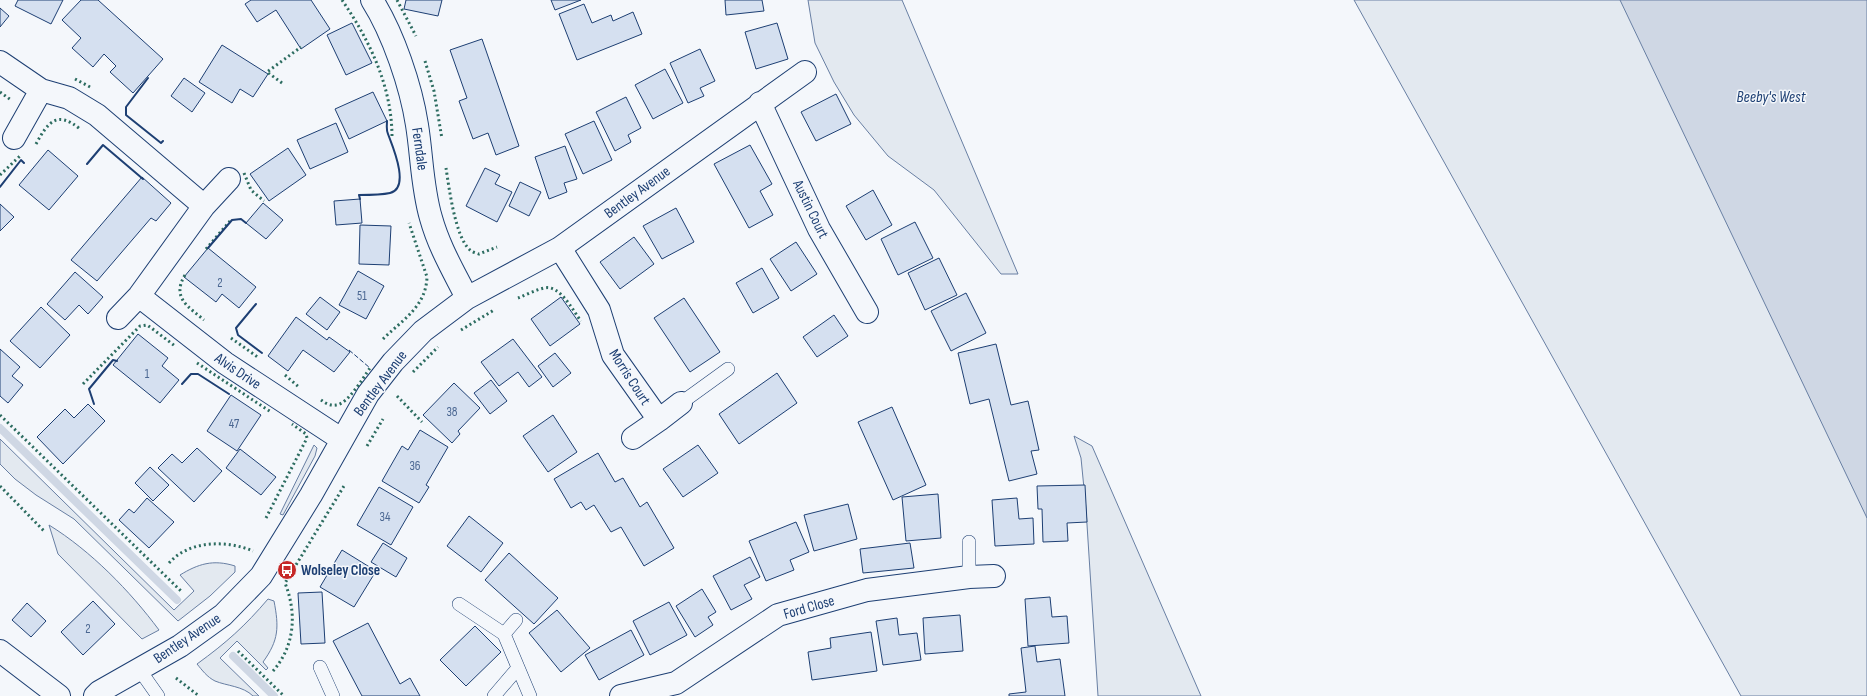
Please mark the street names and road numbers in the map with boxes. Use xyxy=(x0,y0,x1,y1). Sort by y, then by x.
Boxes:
street label: Ferndale xyxy=(407,126,432,172)
street label: Bentley Avenue xyxy=(600,162,674,223)
street label: Austin Court xyxy=(788,176,833,242)
street label: Morris Court xyxy=(604,346,655,409)
street label: Bentley Avenue xyxy=(350,347,411,420)
street label: Alvis Drive xyxy=(210,348,265,394)
street label: Ford Close xyxy=(781,591,837,624)
street label: Bentley Avenue xyxy=(150,609,225,668)

